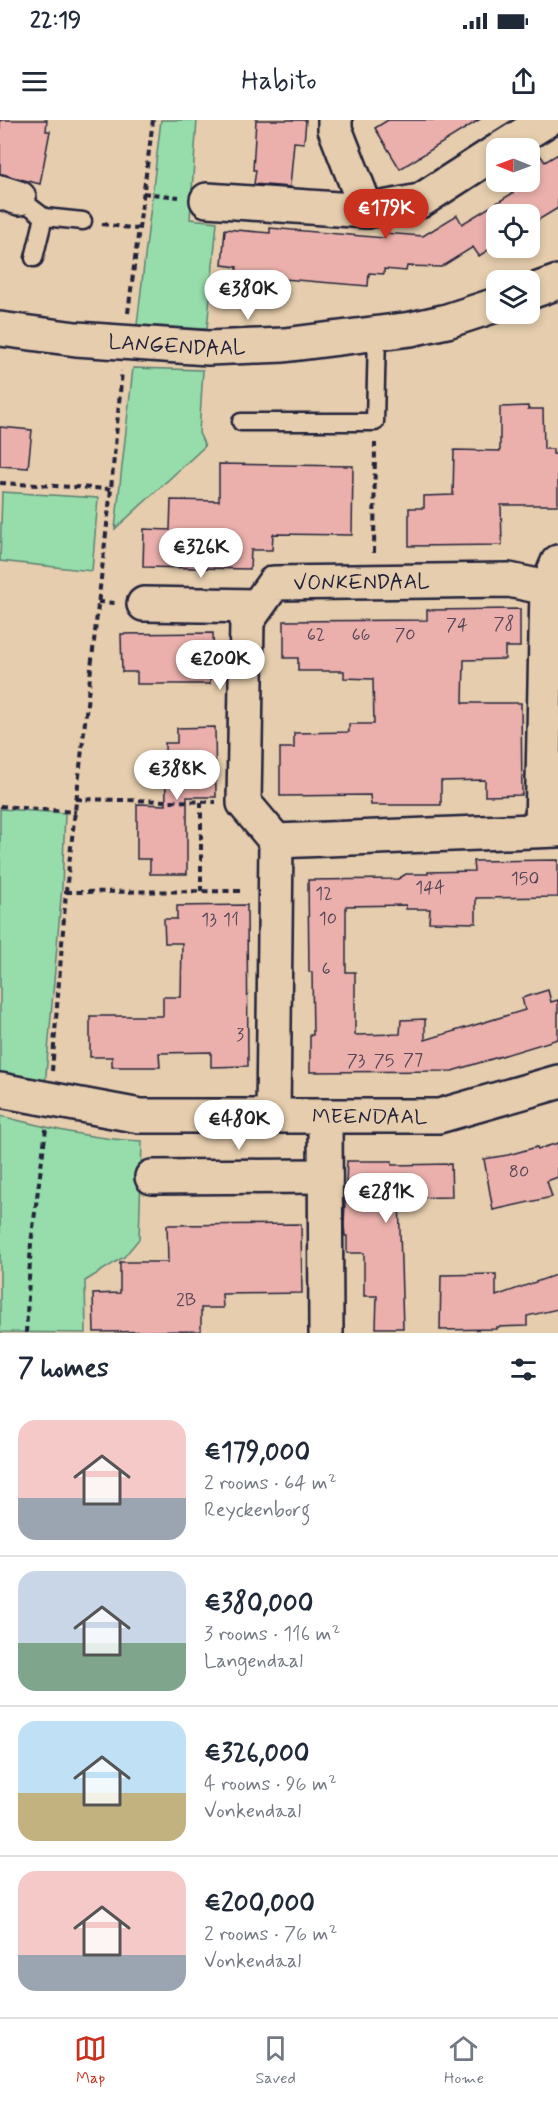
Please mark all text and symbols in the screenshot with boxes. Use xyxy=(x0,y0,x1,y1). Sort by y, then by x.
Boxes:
text: 22:19 xyxy=(30,7,81,35)
text: Habito xyxy=(241,64,317,99)
icon: menu xyxy=(18,65,51,98)
icon: share xyxy=(507,65,540,98)
north arrow xyxy=(486,138,540,192)
map controls xyxy=(486,138,540,324)
pin: €179K xyxy=(344,189,428,240)
text: €179K xyxy=(358,195,414,222)
button: locate xyxy=(486,204,540,258)
pin: €380K xyxy=(206,270,290,321)
button: layers xyxy=(486,270,540,324)
text: €380K xyxy=(218,276,278,303)
street label: LANGENDAAL xyxy=(107,328,246,363)
pin: €326K xyxy=(159,528,243,579)
text: €326K xyxy=(173,534,229,561)
street label: VONKENDAAL xyxy=(293,568,430,598)
house number: 78 xyxy=(494,612,514,636)
house number: 74 xyxy=(446,613,468,637)
house number: 62 xyxy=(307,623,325,647)
house number: 66 xyxy=(351,623,371,647)
house number: 70 xyxy=(394,623,416,647)
pin: €200K xyxy=(178,640,262,691)
text: €200K xyxy=(190,646,250,673)
pin: €388K xyxy=(135,750,219,801)
text: €388K xyxy=(148,756,206,783)
house number: 150 xyxy=(511,867,539,891)
house number: 144 xyxy=(415,876,445,900)
house number: 12 xyxy=(315,882,333,906)
house number: 10 xyxy=(319,907,337,931)
house number: 13 xyxy=(201,908,217,932)
house number: 11 xyxy=(223,908,239,932)
house number: 6 xyxy=(321,957,331,981)
house number: 3 xyxy=(236,1023,244,1047)
house number: 77 xyxy=(403,1048,423,1072)
house number: 73 xyxy=(347,1049,366,1073)
house number: 75 xyxy=(374,1049,394,1073)
pin: €480K xyxy=(197,1100,281,1151)
street label: MEENDAAL xyxy=(312,1103,427,1131)
text: €480K xyxy=(208,1106,270,1133)
house number: 80 xyxy=(509,1160,529,1184)
pin: €281K xyxy=(344,1173,428,1224)
text: €281K xyxy=(358,1179,414,1206)
house number: 2B xyxy=(176,1288,196,1312)
text: 7 homes xyxy=(18,1352,109,1386)
icon: filters xyxy=(507,1353,540,1386)
text: €179,000 xyxy=(204,1436,310,1470)
icon: home xyxy=(66,1444,138,1516)
text: 2 rooms · 64 m² xyxy=(204,1470,337,1497)
text: Reyckenborg xyxy=(204,1497,310,1524)
text: €380,000 xyxy=(204,1587,313,1621)
icon: home xyxy=(66,1595,138,1667)
text: 3 rooms · 116 m² xyxy=(204,1621,340,1648)
text: Langendaal xyxy=(204,1648,303,1675)
text: €326,000 xyxy=(204,1737,309,1771)
icon: home xyxy=(66,1745,138,1817)
text: 4 rooms · 96 m² xyxy=(204,1771,337,1798)
text: Vonkendaal xyxy=(204,1798,301,1825)
text: €200,000 xyxy=(204,1887,315,1921)
icon: home xyxy=(66,1895,138,1967)
text: 2 rooms · 76 m² xyxy=(204,1921,337,1948)
text: Vonkendaal xyxy=(204,1948,301,1975)
tab: Map xyxy=(74,2032,107,2089)
tab: Saved xyxy=(255,2032,296,2089)
tab: Home xyxy=(444,2032,484,2089)

